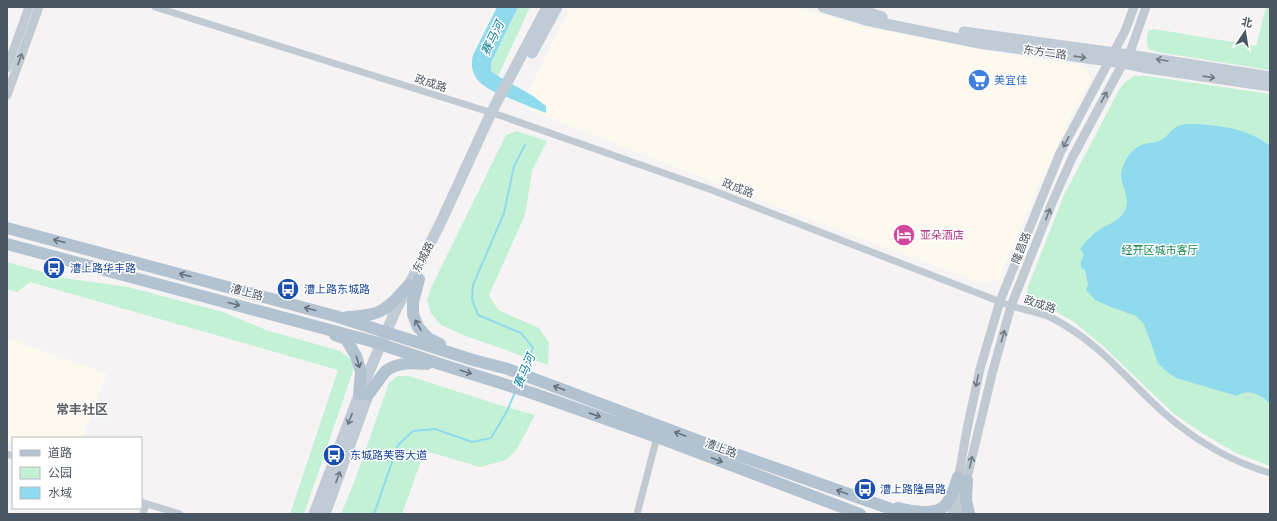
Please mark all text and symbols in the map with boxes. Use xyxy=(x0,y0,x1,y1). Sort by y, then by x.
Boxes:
north arrow xyxy=(1225,12,1265,52)
text: 北 xyxy=(1240,13,1254,31)
water label: 赛马河 xyxy=(476,16,508,58)
street label: 东方二路 xyxy=(1022,41,1068,63)
one-way arrow xyxy=(17,53,25,65)
one-way arrow xyxy=(1073,53,1086,61)
one-way arrow xyxy=(1156,56,1169,64)
supermarket icon: 美宜佳 xyxy=(966,67,992,93)
street label: 政成路 xyxy=(413,70,449,96)
place label: 美宜佳 xyxy=(994,72,1027,88)
one-way arrow xyxy=(1202,73,1215,81)
one-way arrow xyxy=(1101,92,1109,104)
one-way arrow xyxy=(1062,136,1070,148)
street label: 政成路 xyxy=(720,175,756,201)
one-way arrow xyxy=(1044,209,1052,221)
hotel icon: 亚朵酒店 xyxy=(891,222,917,248)
place label: 亚朵酒店 xyxy=(920,227,964,243)
street label: 隆昌路 xyxy=(1008,230,1034,266)
one-way arrow xyxy=(53,237,66,245)
street label: 东城路 xyxy=(408,239,438,275)
park label: 经开区城市客厅 xyxy=(1122,242,1199,258)
bus stop icon: 漕上路华丰路 xyxy=(41,255,67,281)
place label: 漕上路华丰路 xyxy=(70,260,136,276)
one-way arrow xyxy=(179,271,192,279)
bus stop icon: 漕上路东城路 xyxy=(275,276,301,302)
street label: 漕上路 xyxy=(229,280,265,304)
place label: 漕上路东城路 xyxy=(304,281,370,297)
street label: 政成路 xyxy=(1022,291,1058,317)
one-way arrow xyxy=(227,301,240,308)
one-way arrow xyxy=(304,305,317,313)
one-way arrow xyxy=(414,319,421,331)
one-way arrow xyxy=(1000,330,1007,343)
water label: 赛马河 xyxy=(509,349,540,391)
one-way arrow xyxy=(355,356,362,369)
one-way arrow xyxy=(459,369,472,376)
one-way arrow xyxy=(973,374,981,387)
one-way arrow xyxy=(553,384,565,392)
district label: 常丰社区 xyxy=(56,400,108,419)
one-way arrow xyxy=(346,412,354,424)
one-way arrow xyxy=(588,412,601,419)
one-way arrow xyxy=(675,429,687,437)
street label: 漕上路 xyxy=(703,435,739,461)
legend xyxy=(12,437,142,509)
bus stop icon: 东城路芙蓉大道 xyxy=(321,442,347,468)
text: 道路 xyxy=(48,444,72,461)
place label: 东城路芙蓉大道 xyxy=(350,447,427,463)
one-way arrow xyxy=(711,456,723,464)
one-way arrow xyxy=(967,456,975,469)
text: 公园 xyxy=(48,464,72,481)
one-way arrow xyxy=(335,472,343,484)
bus stop icon: 漕上路隆昌路 xyxy=(852,476,878,502)
place label: 漕上路隆昌路 xyxy=(880,481,946,497)
text: 水域 xyxy=(48,484,72,501)
one-way arrow xyxy=(837,487,849,495)

